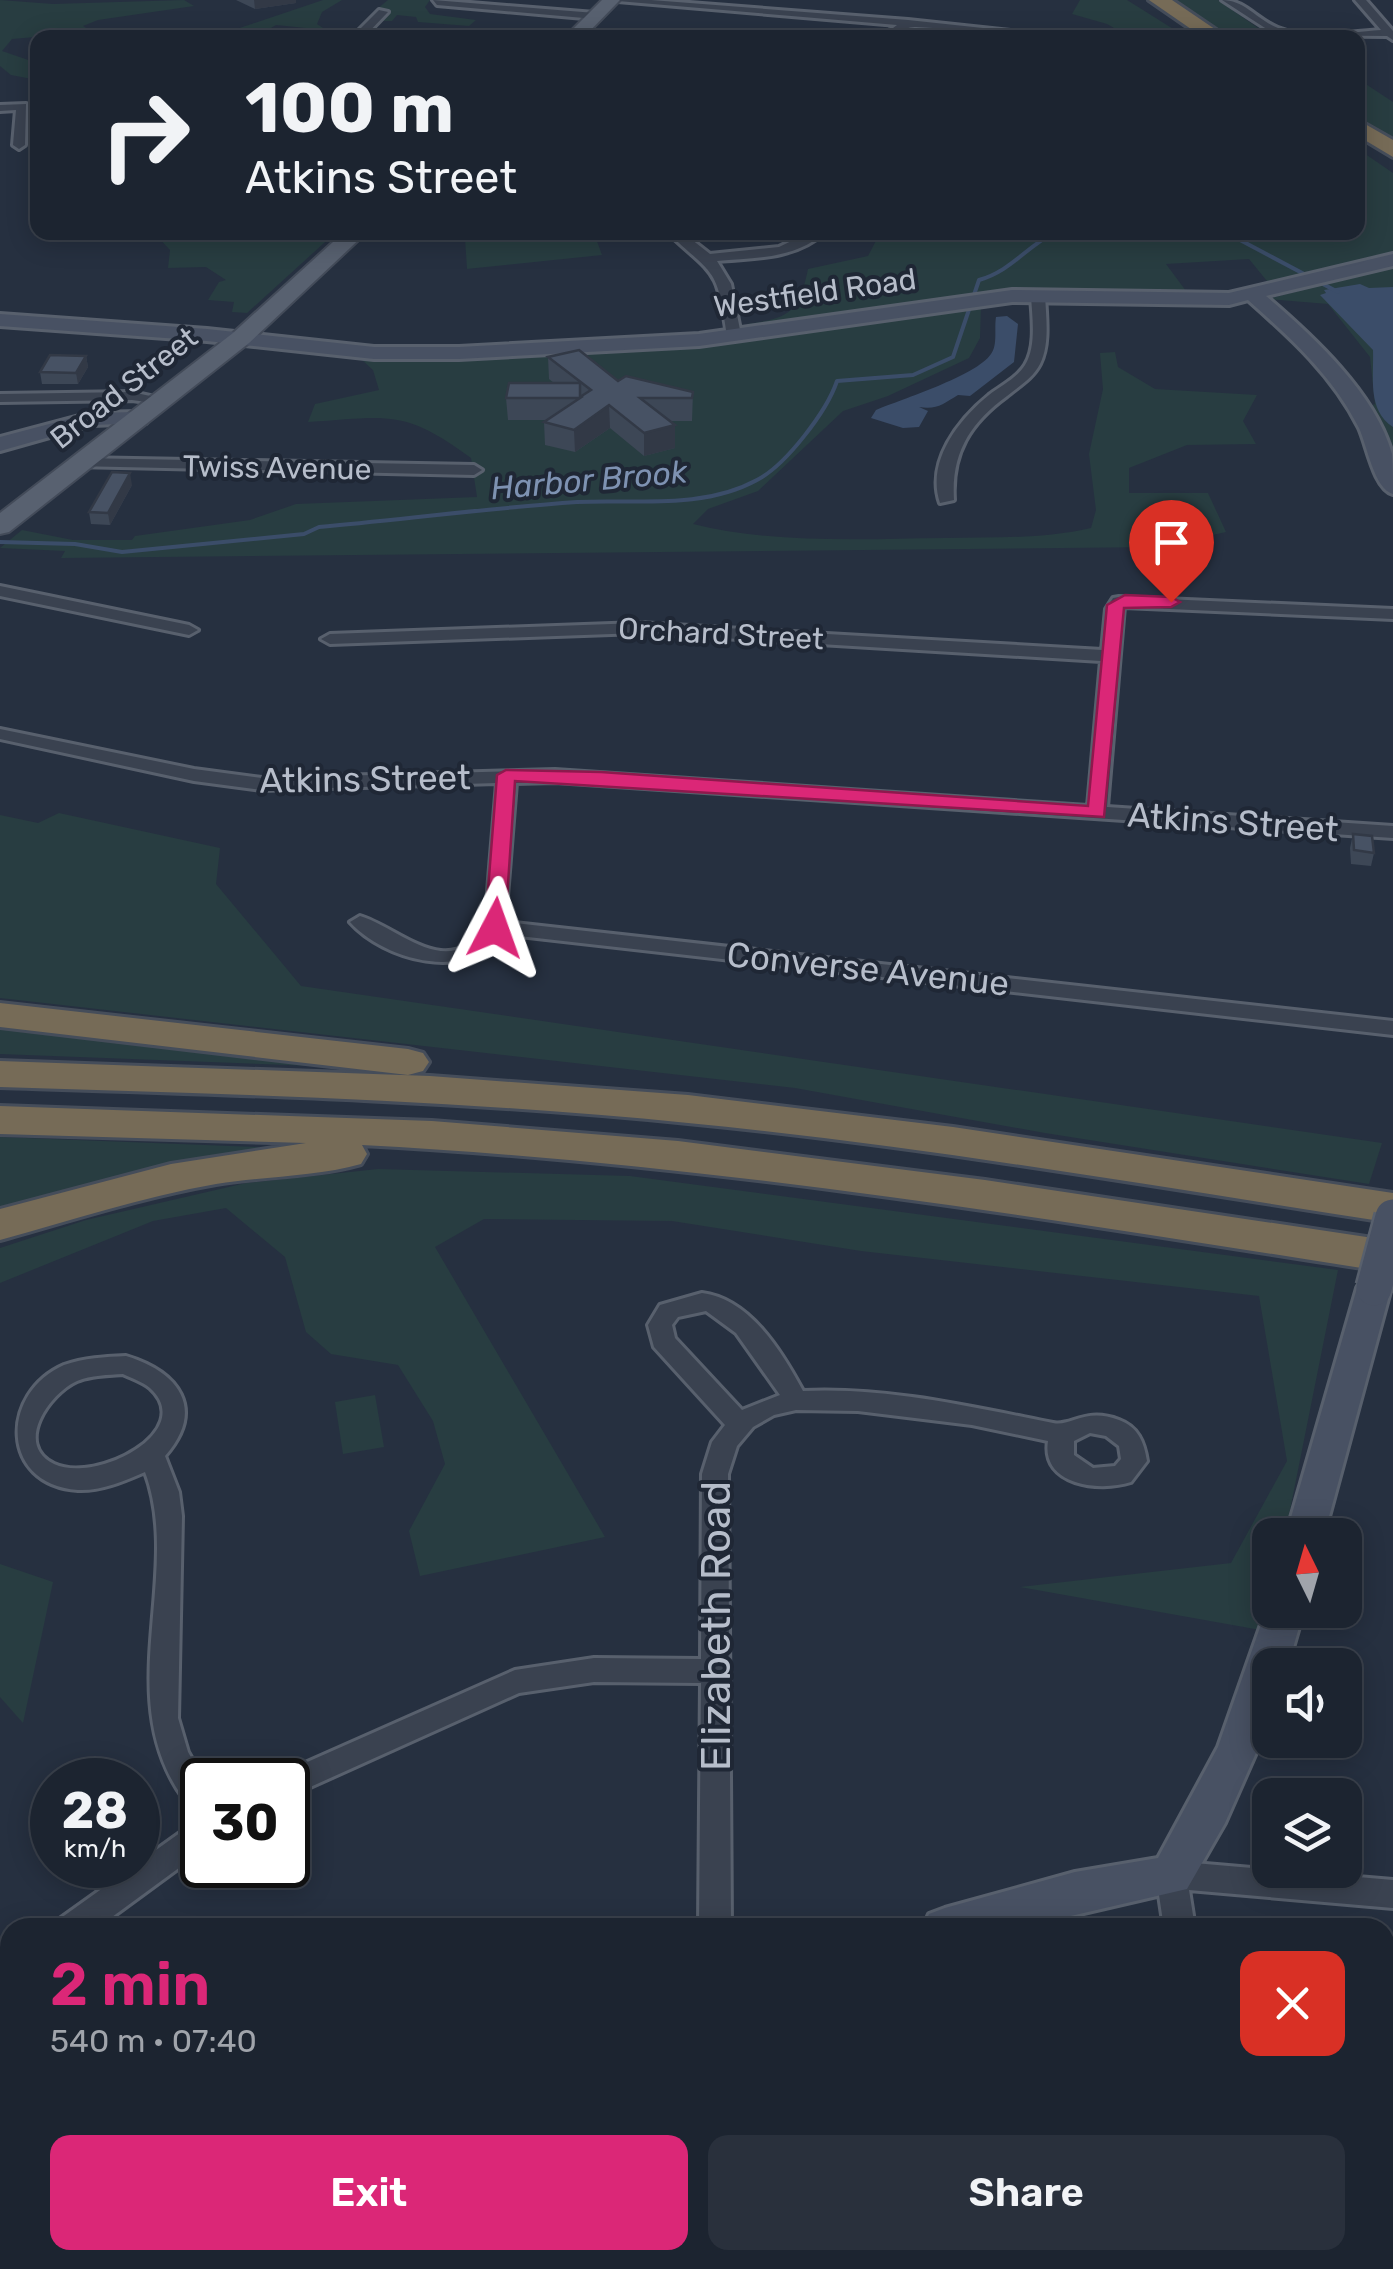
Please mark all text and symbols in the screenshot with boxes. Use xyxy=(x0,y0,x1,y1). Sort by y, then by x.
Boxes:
text: 100 m xyxy=(245,67,454,150)
icon: right xyxy=(80,70,210,200)
text: Atkins Street xyxy=(245,151,517,204)
street label: Westfield Road xyxy=(711,261,919,325)
street label: Broad Street xyxy=(43,319,205,457)
street label: Twiss Avenue xyxy=(182,448,372,488)
water label: Harbor Brook xyxy=(489,452,689,508)
pin xyxy=(1129,500,1214,603)
icon: arrive xyxy=(1144,515,1199,570)
street label: Orchard Street xyxy=(617,611,825,657)
street label: Atkins Street xyxy=(259,756,471,802)
street label: Atkins Street xyxy=(1126,794,1340,850)
position arrow xyxy=(443,876,547,980)
street label: Converse Avenue xyxy=(725,933,1011,1005)
street label: Elizabeth Road xyxy=(691,1481,741,1771)
north arrow xyxy=(1252,1518,1362,1628)
map controls xyxy=(1252,1518,1362,1888)
button: sound xyxy=(1252,1648,1362,1758)
speed limit sign: 30 xyxy=(180,1758,310,1888)
button: layers xyxy=(1252,1778,1362,1888)
text: 28 xyxy=(62,1781,128,1841)
text: km/h xyxy=(64,1834,126,1863)
text: 2 min xyxy=(50,1949,210,2020)
button: close xyxy=(1240,1951,1345,2056)
text: 540 m · 07:40 xyxy=(50,2022,257,2060)
button: Exit xyxy=(50,2135,688,2250)
button: Share xyxy=(708,2135,1345,2250)

